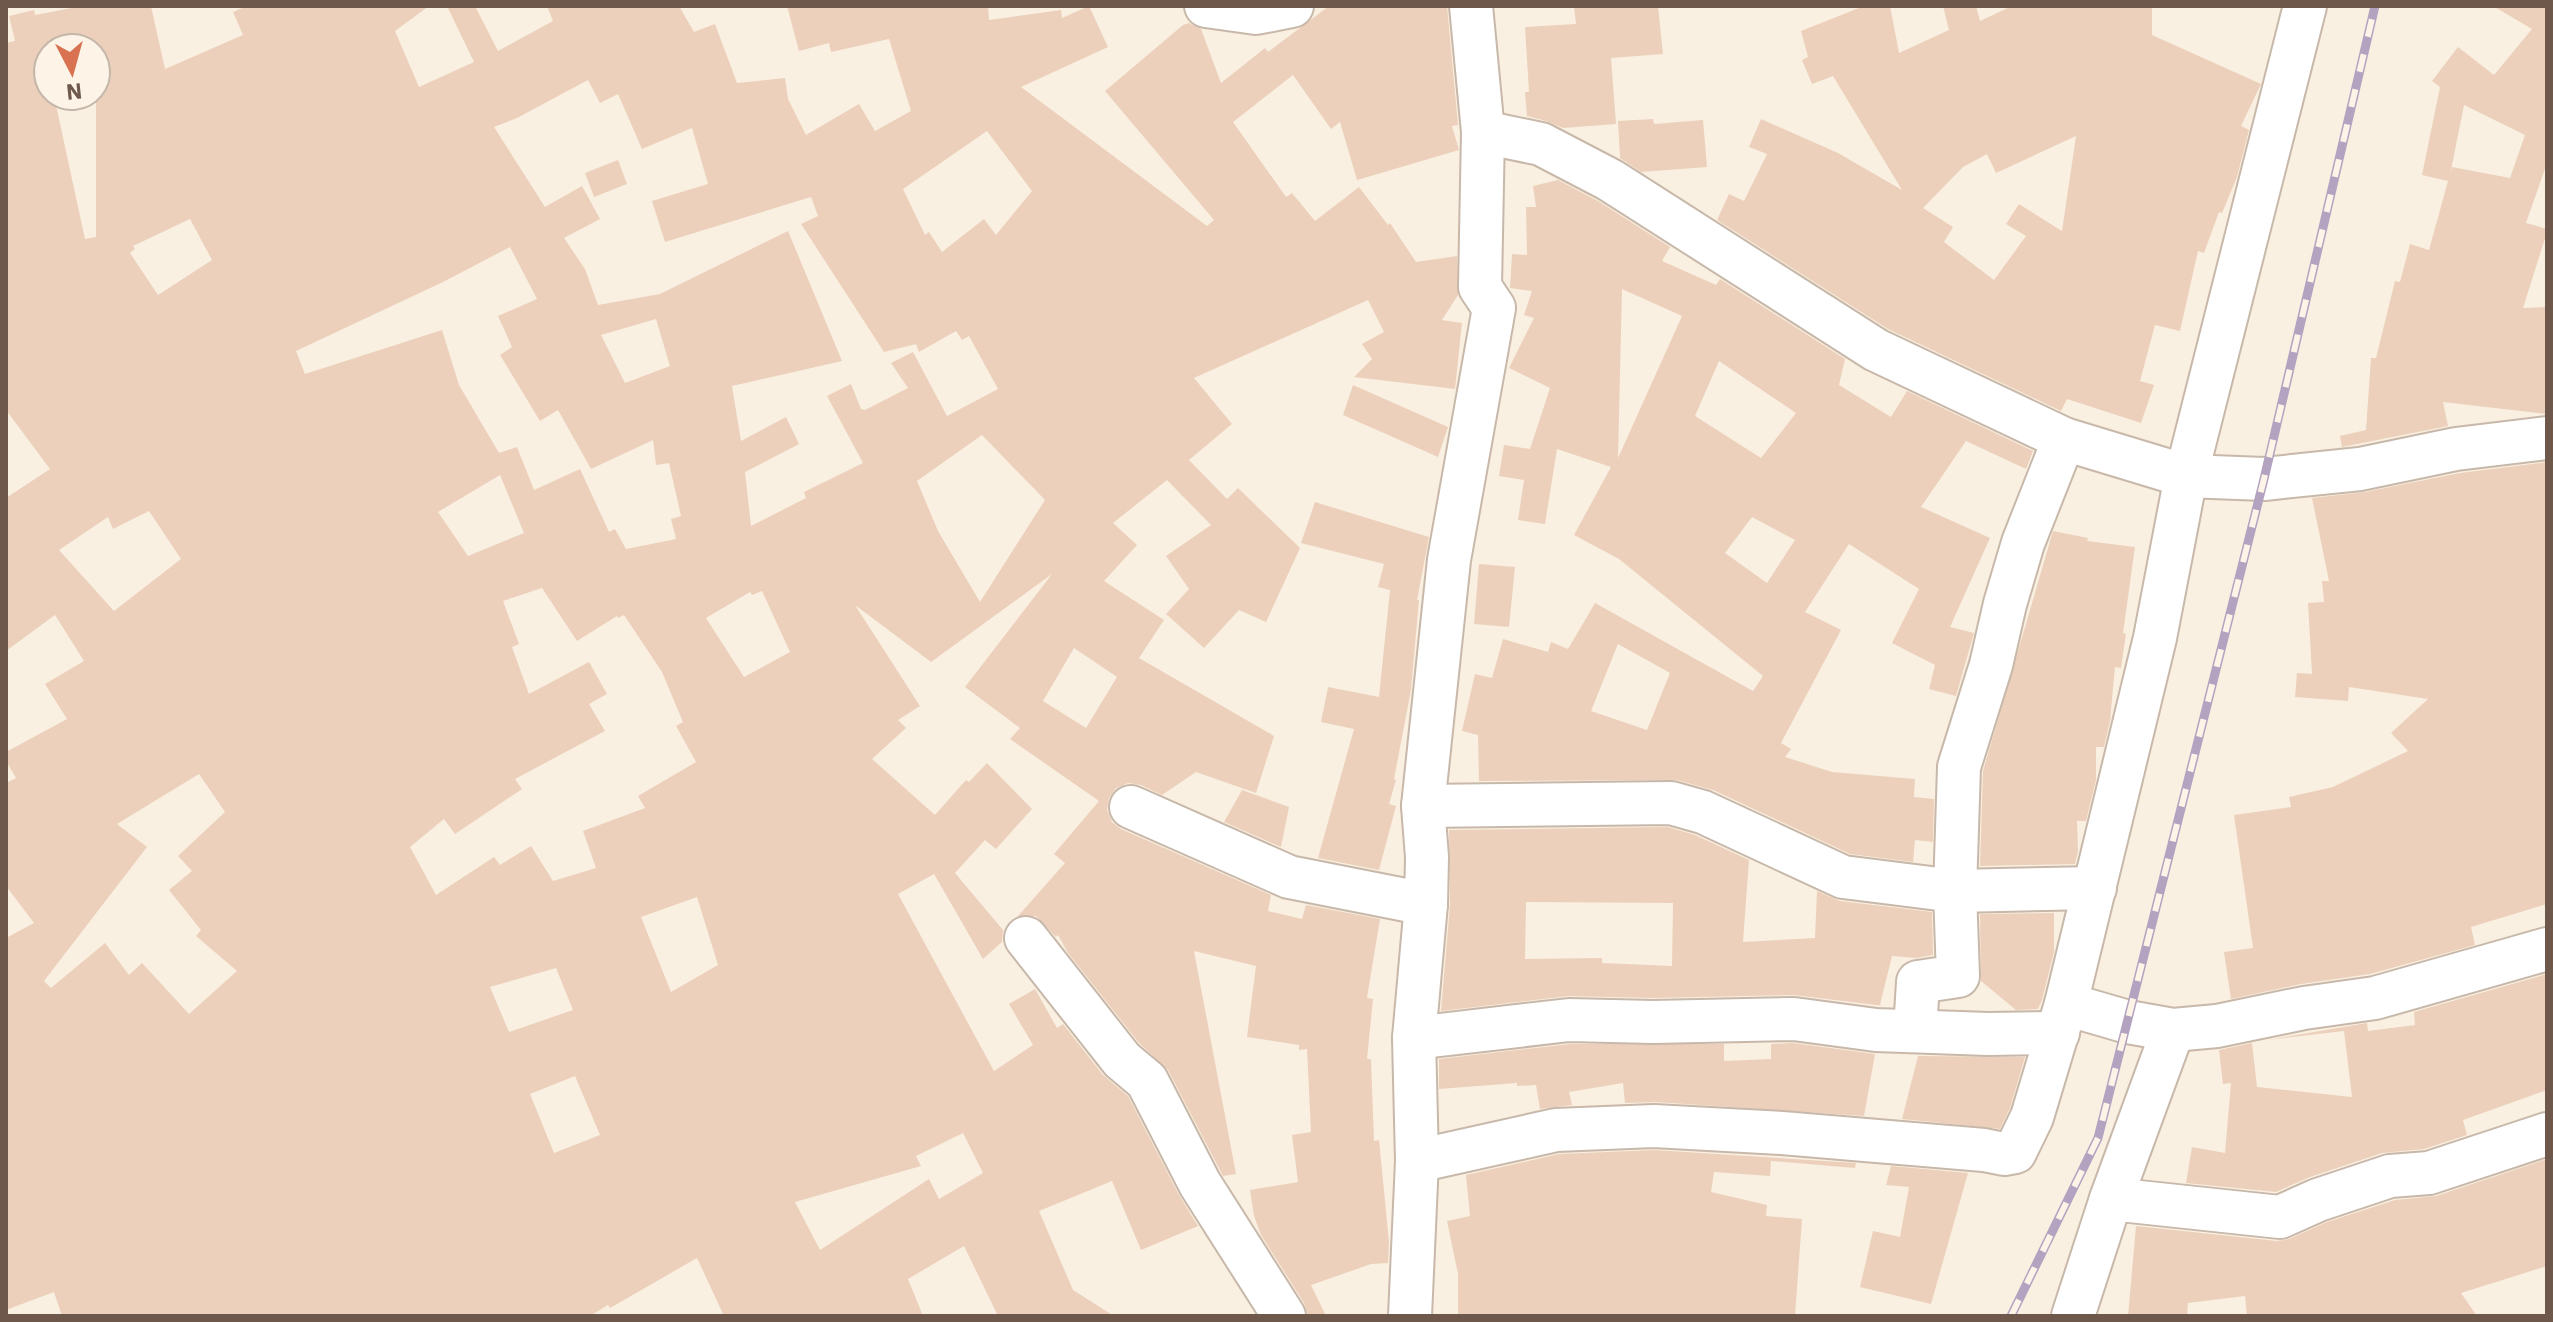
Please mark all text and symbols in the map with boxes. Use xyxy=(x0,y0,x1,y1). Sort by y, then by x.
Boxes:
north arrow xyxy=(32,32,112,112)
text: N xyxy=(65,77,84,108)

